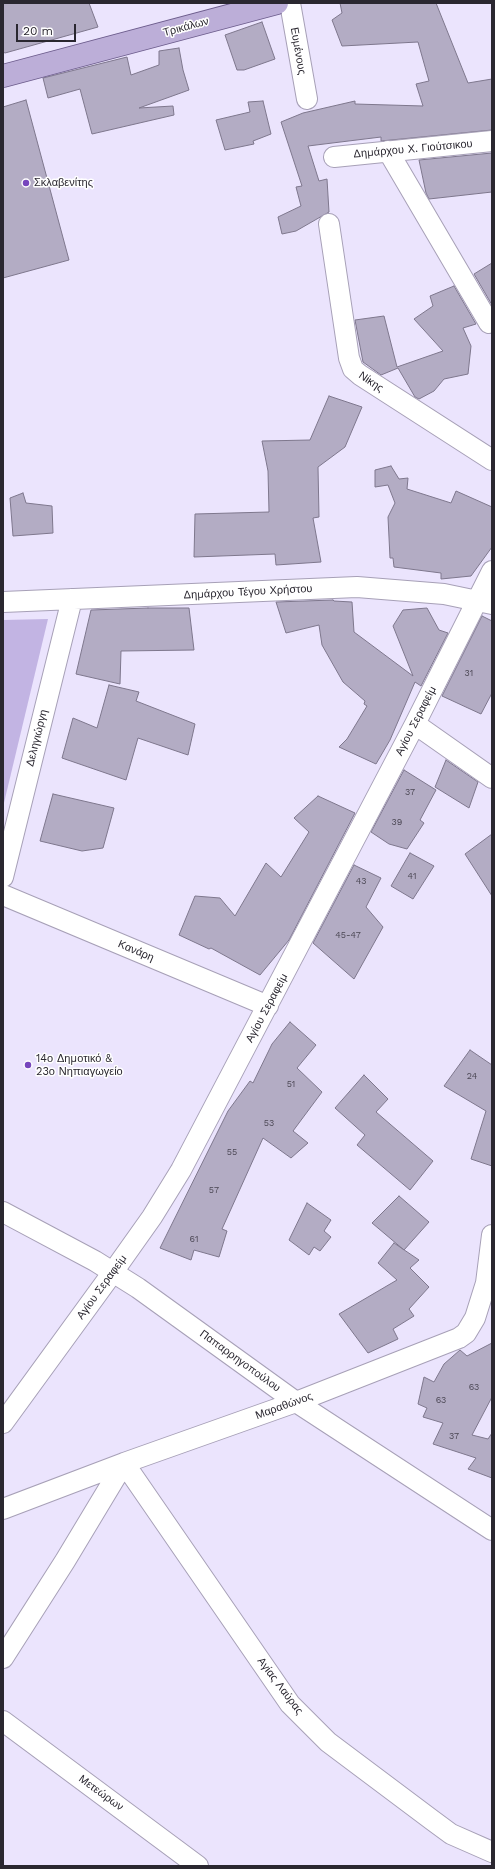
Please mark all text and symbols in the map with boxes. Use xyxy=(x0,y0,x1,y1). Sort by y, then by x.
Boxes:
street label: Τρικάλων xyxy=(162,15,210,39)
scale bar xyxy=(18,16,78,42)
text: 20 m xyxy=(23,24,53,38)
street label: Ευμένους xyxy=(287,26,309,76)
street label: Δημάρχου Χ. Γιούτσικου xyxy=(353,137,473,161)
place label: Σκλαβενίτης xyxy=(34,176,93,190)
marker: Σκλαβενίτης xyxy=(21,178,31,188)
street label: Νίκης xyxy=(356,369,386,395)
street label: Δημάρχου Τέγου Χρήστου xyxy=(183,582,313,602)
house number: 31 xyxy=(465,668,473,678)
street label: Αγίου Σεραφείμ xyxy=(393,684,439,758)
street label: Δεληγιώργη xyxy=(24,708,50,768)
house number: 37 xyxy=(405,787,415,797)
house number: 39 xyxy=(392,817,402,827)
house number: 41 xyxy=(408,871,416,881)
house number: 43 xyxy=(356,876,366,886)
house number: 45-47 xyxy=(335,930,361,940)
street label: Κανάρη xyxy=(116,938,156,964)
street label: Αγίου Σεραφείμ xyxy=(243,971,291,1045)
place label: 14ο Δημοτικό & 23ο Νηπιαγωγείο xyxy=(36,1052,123,1078)
marker: 14ο Δημοτικό & 23ο Νηπιαγωγείο xyxy=(23,1060,33,1070)
house number: 24 xyxy=(467,1071,477,1081)
house number: 51 xyxy=(287,1079,295,1089)
house number: 53 xyxy=(264,1118,274,1128)
house number: 55 xyxy=(227,1147,237,1157)
house number: 57 xyxy=(209,1185,219,1195)
house number: 61 xyxy=(190,1234,198,1244)
street label: Αγίου Σεραφείμ xyxy=(74,1252,130,1322)
street label: Παπαρρηγοπούλου xyxy=(197,1327,283,1395)
house number: 63 xyxy=(469,1382,479,1392)
street label: Μαραθώνος xyxy=(254,1390,314,1422)
house number: 63 xyxy=(436,1395,446,1405)
house number: 37 xyxy=(449,1431,459,1441)
street label: Αγίας Λαύρας xyxy=(254,1655,306,1717)
street label: Μετεώρων xyxy=(76,1772,126,1814)

